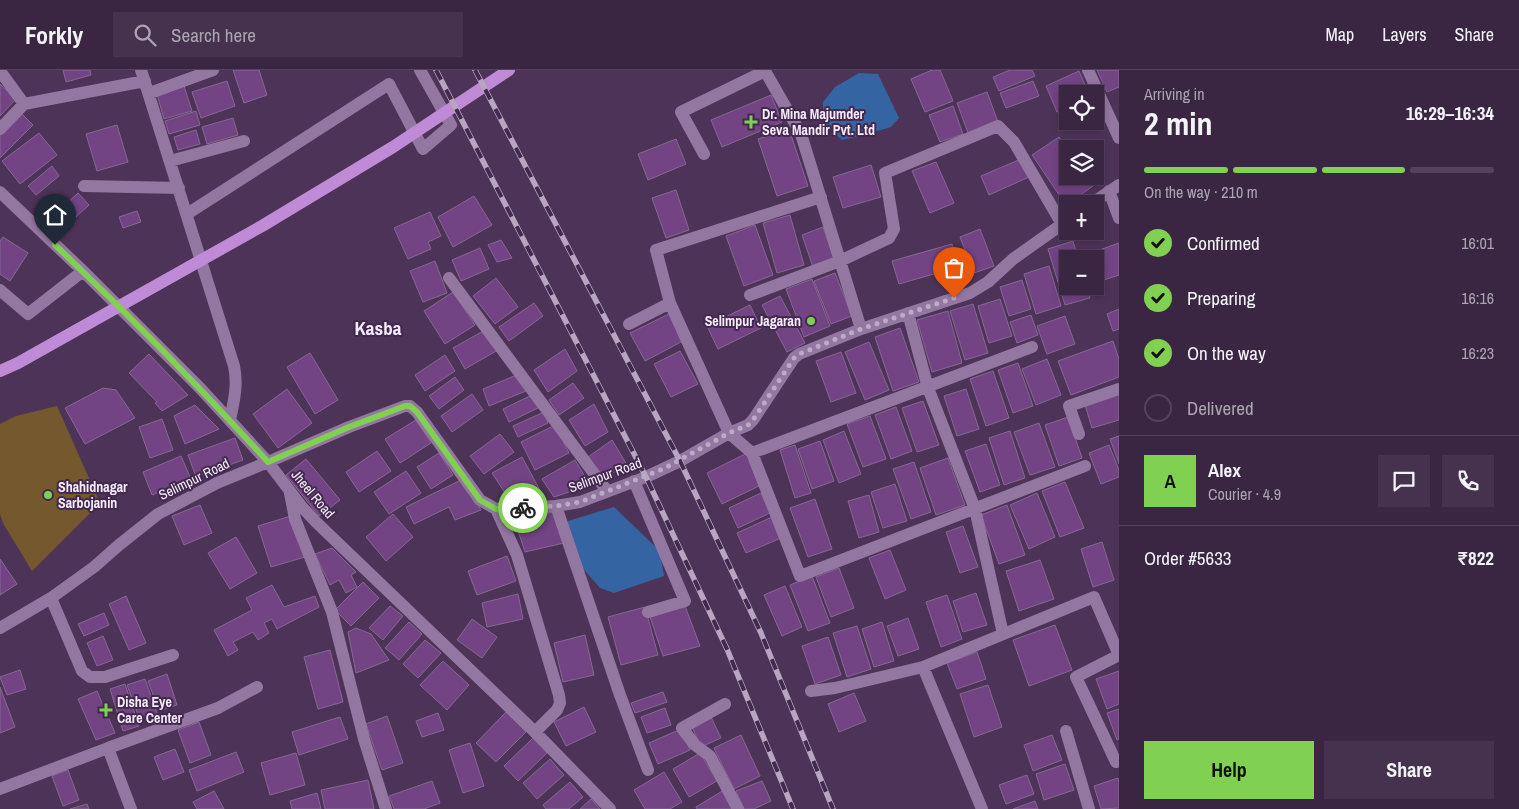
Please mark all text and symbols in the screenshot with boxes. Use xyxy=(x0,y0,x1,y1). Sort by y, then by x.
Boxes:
search box xyxy=(113,12,463,57)
text: Forkly xyxy=(25,19,83,51)
icon: search xyxy=(131,21,159,49)
text: Search here xyxy=(171,22,256,48)
text: Map xyxy=(1326,22,1354,47)
text: Layers xyxy=(1382,22,1427,47)
text: Share xyxy=(1455,22,1494,47)
text: Arriving in xyxy=(1144,83,1205,105)
map controls xyxy=(1059,85,1104,295)
button: locate xyxy=(1059,85,1104,130)
text: 16:29–16:34 xyxy=(1406,100,1494,126)
text: 2 min xyxy=(1144,102,1213,145)
place label: Dr. Mina Majumder Seva Mandir Pvt. Ltd xyxy=(762,105,875,139)
marker: Dr. Mina Majumder Seva Mandir Pvt. Ltd xyxy=(744,115,758,129)
button: layers xyxy=(1059,140,1104,185)
text: On the way · 210 m xyxy=(1144,181,1258,203)
pin xyxy=(34,194,76,245)
button: + xyxy=(1059,195,1104,240)
icon: home xyxy=(41,201,69,229)
icon: check xyxy=(1144,229,1172,257)
text: Confirmed xyxy=(1187,230,1260,256)
text: 16:01 xyxy=(1461,232,1494,254)
pin xyxy=(933,247,975,298)
button: − xyxy=(1059,250,1104,295)
icon: bag xyxy=(940,254,968,282)
icon: check xyxy=(1144,284,1172,312)
text: Preparing xyxy=(1187,285,1255,311)
text: 16:16 xyxy=(1461,287,1494,309)
place label: Selimpur Jagaran xyxy=(705,312,801,330)
district label: Kasba xyxy=(355,315,402,341)
marker: Selimpur Jagaran xyxy=(805,315,817,327)
icon: check xyxy=(1144,339,1172,367)
text: On the way xyxy=(1187,340,1266,366)
text: 16:23 xyxy=(1461,342,1494,364)
text: Delivered xyxy=(1187,395,1254,421)
street label: Selimpur Road xyxy=(566,453,644,497)
street label: Selimpur Road xyxy=(156,454,232,504)
button: chat xyxy=(1378,455,1430,507)
button: phone xyxy=(1442,455,1494,507)
text: Alex xyxy=(1208,457,1241,483)
street label: Jheel Road xyxy=(287,466,339,522)
text: A xyxy=(1164,468,1176,494)
place label: Shahidnagar Sarbojanin xyxy=(58,478,128,512)
courier xyxy=(498,483,548,533)
text: Courier · 4.9 xyxy=(1208,483,1281,505)
marker: Shahidnagar Sarbojanin xyxy=(42,489,54,501)
icon: bike xyxy=(509,494,537,522)
text: Order #5633 xyxy=(1144,545,1231,571)
text: ₹822 xyxy=(1457,545,1494,571)
place label: Disha Eye Care Center xyxy=(117,693,183,727)
marker: Disha Eye Care Center xyxy=(99,703,113,717)
button: Help xyxy=(1144,741,1314,799)
button: Share xyxy=(1324,741,1494,799)

